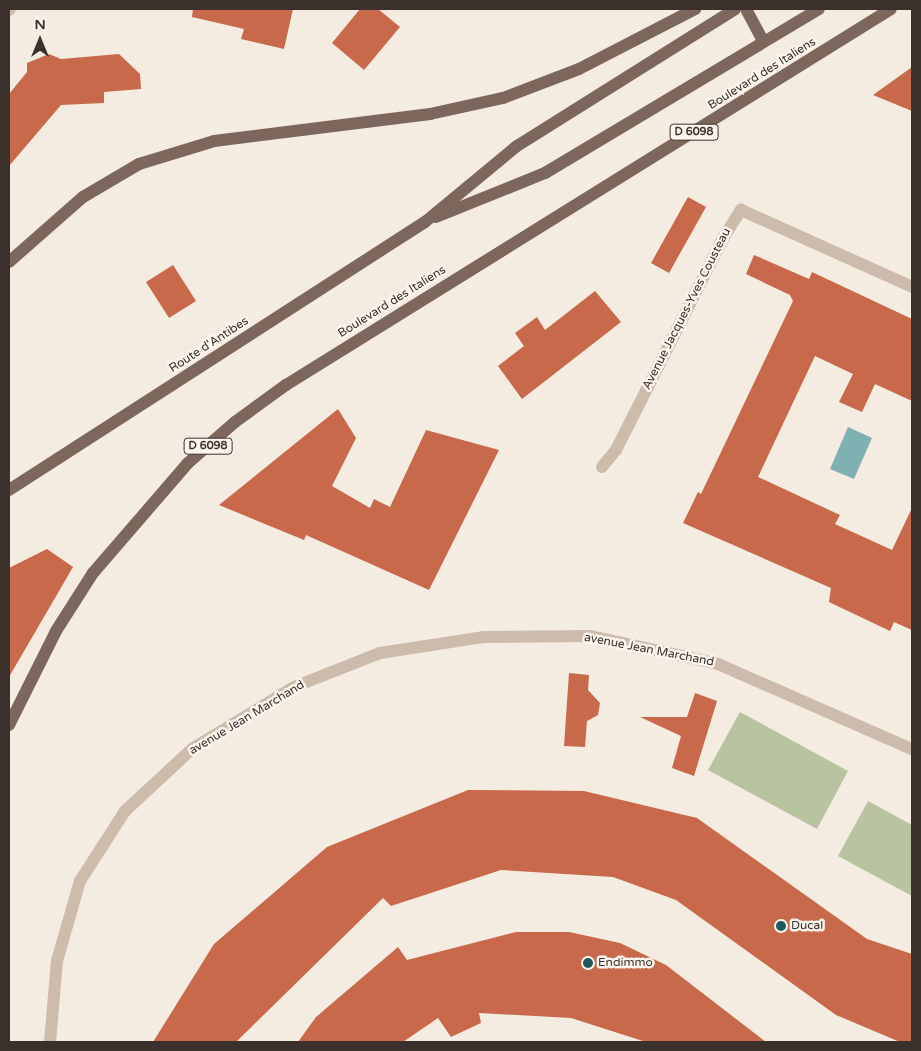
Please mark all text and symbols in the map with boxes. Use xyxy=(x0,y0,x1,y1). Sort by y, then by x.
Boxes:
north arrow xyxy=(15,15,65,65)
text: N xyxy=(34,16,46,33)
street label: Boulevard des Italiens xyxy=(705,35,819,113)
road number: D 6098 xyxy=(669,124,719,140)
street label: Avenue Jacques-Yves Cousteau xyxy=(640,226,734,392)
street label: Boulevard des Italiens xyxy=(335,263,449,341)
street label: Route d'Antibes xyxy=(167,314,251,376)
road number: D 6098 xyxy=(183,438,233,454)
street label: avenue Jean Marchand xyxy=(583,630,715,670)
street label: avenue Jean Marchand xyxy=(187,678,307,758)
place label: Ducal xyxy=(791,919,823,933)
marker: Ducal xyxy=(775,920,787,932)
place label: Endimmo xyxy=(598,956,653,970)
marker: Endimmo xyxy=(582,957,594,969)

